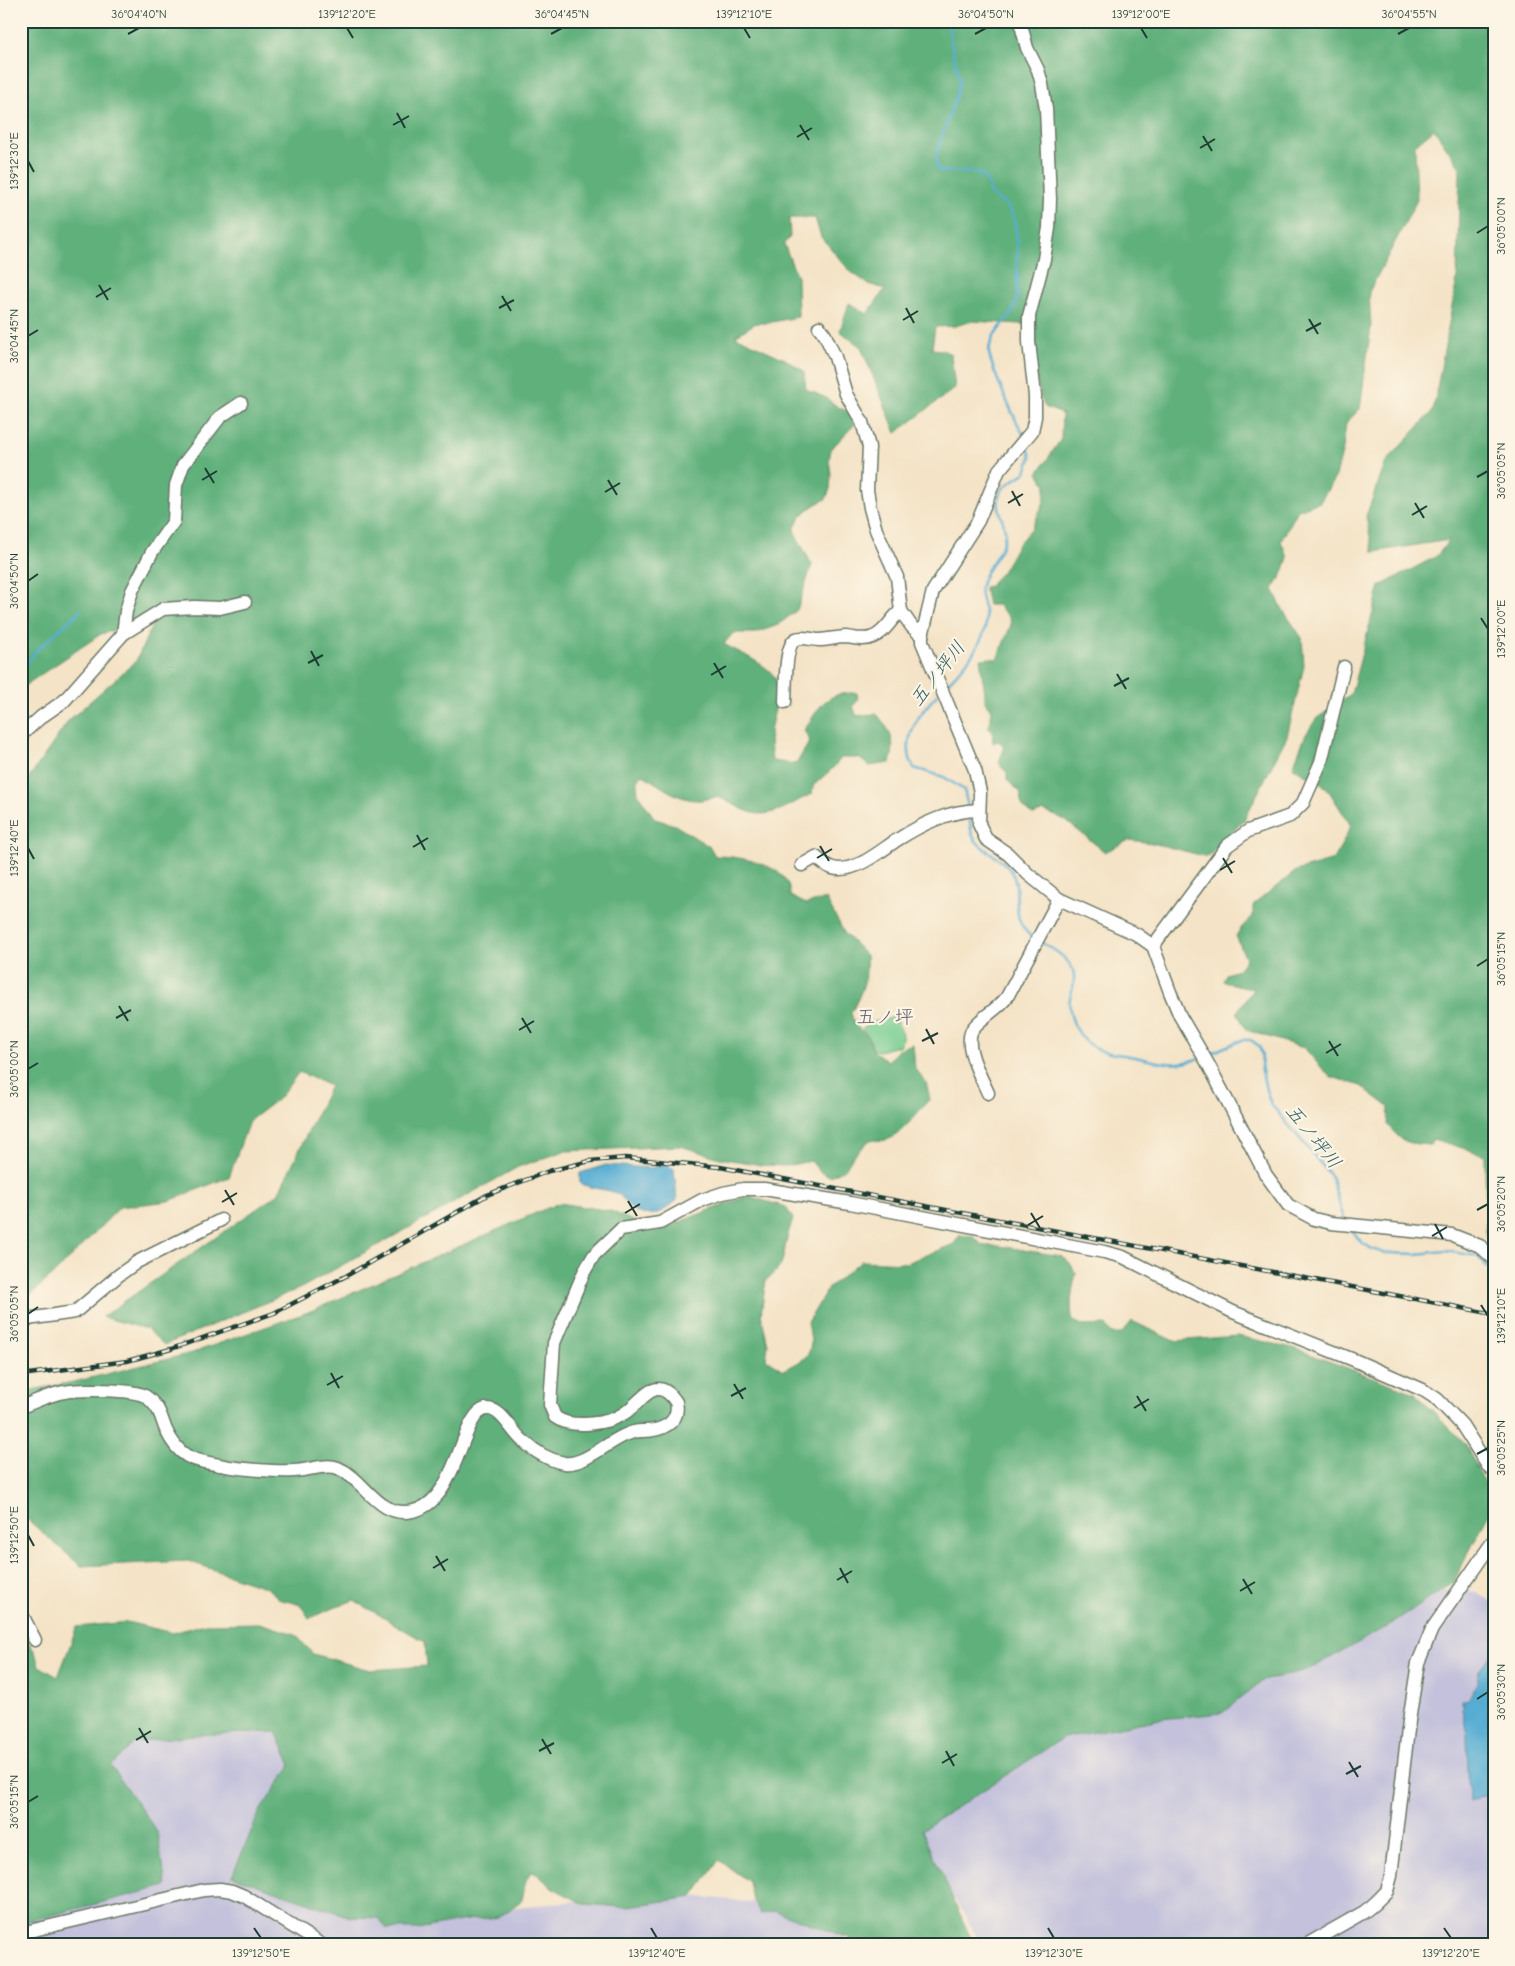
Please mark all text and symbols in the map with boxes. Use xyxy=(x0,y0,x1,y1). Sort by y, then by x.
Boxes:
text: 36°04'40"N xyxy=(111,7,167,21)
text: 139°12'20"E xyxy=(318,7,376,21)
text: 36°04'45"N xyxy=(535,7,589,21)
text: 139°12'10"E xyxy=(716,7,772,21)
text: 36°04'50"N xyxy=(958,7,1014,21)
text: 139°12'00"E xyxy=(1112,7,1170,21)
text: 36°04'55"N xyxy=(1381,7,1437,21)
text: 139°12'30"E xyxy=(7,132,21,190)
text: 36°05'00"N xyxy=(1494,197,1508,255)
text: 36°04'45"N xyxy=(7,309,21,363)
text: 36°05'05"N xyxy=(1494,443,1508,499)
text: 36°04'50"N xyxy=(7,553,21,609)
text: 139°12'00"E xyxy=(1494,600,1508,658)
water label: 五ノ坪川 xyxy=(906,637,970,710)
text: 139°12'40"E xyxy=(7,819,21,877)
text: 36°05'15"N xyxy=(1494,932,1508,986)
district label: 五ノ坪 xyxy=(856,1006,914,1028)
text: 36°05'00"N xyxy=(7,1040,21,1098)
water label: 五ノ坪川 xyxy=(1281,1100,1346,1173)
text: 36°05'20"N xyxy=(1494,1176,1508,1232)
text: 36°05'05"N xyxy=(7,1286,21,1342)
text: 139°12'10"E xyxy=(1494,1288,1508,1344)
text: 36°05'25"N xyxy=(1494,1420,1508,1476)
text: 139°12'50"E xyxy=(7,1506,21,1564)
text: 36°05'30"N xyxy=(1494,1664,1508,1720)
text: 36°05'15"N xyxy=(7,1775,21,1829)
text: 139°12'50"E xyxy=(232,1946,290,1960)
text: 139°12'40"E xyxy=(628,1946,686,1960)
text: 139°12'30"E xyxy=(1025,1946,1083,1960)
text: 139°12'20"E xyxy=(1422,1946,1480,1960)

